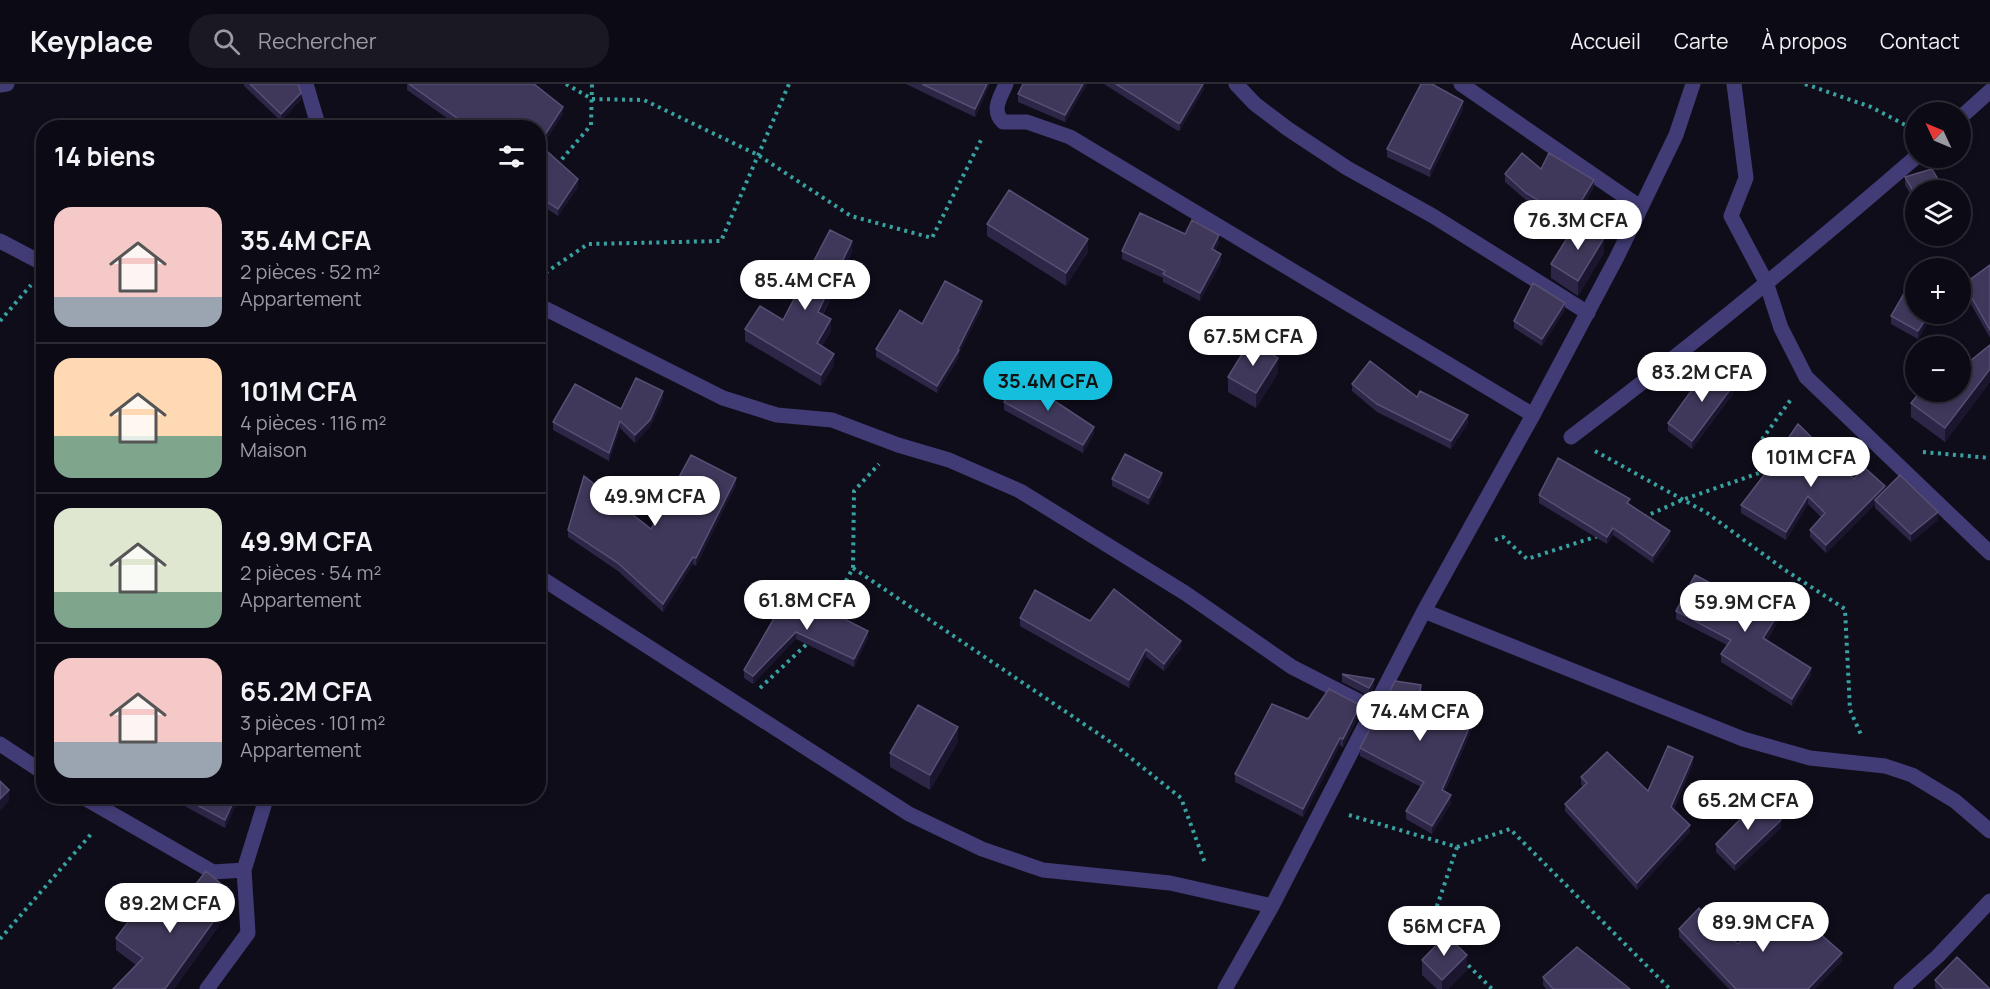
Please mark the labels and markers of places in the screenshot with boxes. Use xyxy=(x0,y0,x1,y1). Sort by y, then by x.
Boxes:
pin: 76.3M CFA xyxy=(1509,200,1647,251)
pin: 85.4M CFA xyxy=(736,260,874,311)
pin: 67.5M CFA xyxy=(1184,316,1322,367)
pin: 83.2M CFA xyxy=(1633,352,1771,403)
pin: 35.4M CFA xyxy=(979,361,1117,412)
pin: 101M CFA xyxy=(1749,437,1873,488)
pin: 49.9M CFA xyxy=(586,476,724,527)
pin: 61.8M CFA xyxy=(738,580,876,631)
pin: 59.9M CFA xyxy=(1676,582,1814,633)
pin: 74.4M CFA xyxy=(1351,691,1489,742)
pin: 65.2M CFA xyxy=(1679,780,1817,831)
pin: 89.2M CFA xyxy=(101,883,239,934)
pin: 89.9M CFA xyxy=(1694,902,1832,953)
pin: 56M CFA xyxy=(1389,906,1499,957)

